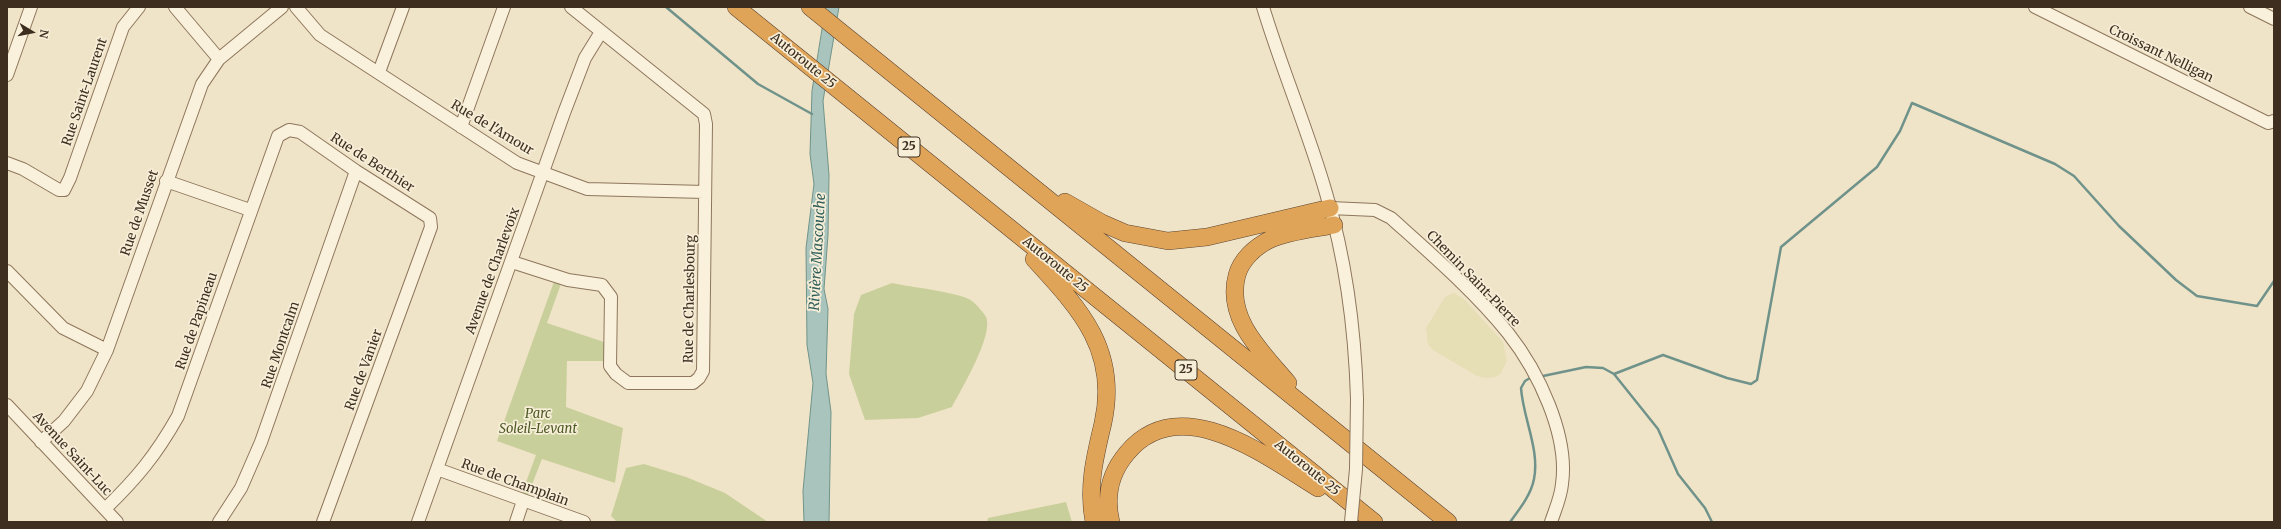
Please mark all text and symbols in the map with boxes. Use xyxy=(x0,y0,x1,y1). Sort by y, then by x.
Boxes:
north arrow xyxy=(12,12,52,52)
street label: Croissant Nelligan xyxy=(2106,22,2216,86)
text: N xyxy=(36,29,51,40)
street label: Autoroute 25 xyxy=(767,30,839,92)
street label: Rue Saint-Laurent xyxy=(59,36,111,148)
street label: Rue de l'Amour xyxy=(448,97,536,159)
street label: Rue de Berthier xyxy=(327,130,417,196)
road number: 25 xyxy=(898,137,920,157)
street label: Rue de Musset xyxy=(118,168,162,258)
water label: Rivière Mascouche xyxy=(807,193,829,311)
street label: Avenue de Charlevoix xyxy=(463,206,523,336)
street label: Chemin Saint-Pierre xyxy=(1423,228,1523,330)
street label: Autoroute 25 xyxy=(1019,234,1091,296)
street label: Rue de Charlesbourg xyxy=(681,235,699,363)
street label: Rue de Papineau xyxy=(173,270,221,372)
street label: Rue Montcalm xyxy=(259,299,303,391)
street label: Rue de Vanier xyxy=(342,327,386,413)
road number: 25 xyxy=(1175,360,1197,380)
park label: Parc Soleil-Levant xyxy=(499,406,577,437)
street label: Avenue Saint-Luc xyxy=(29,409,115,499)
street label: Autoroute 25 xyxy=(1271,437,1343,499)
street label: Rue de Champlain xyxy=(459,456,571,510)

